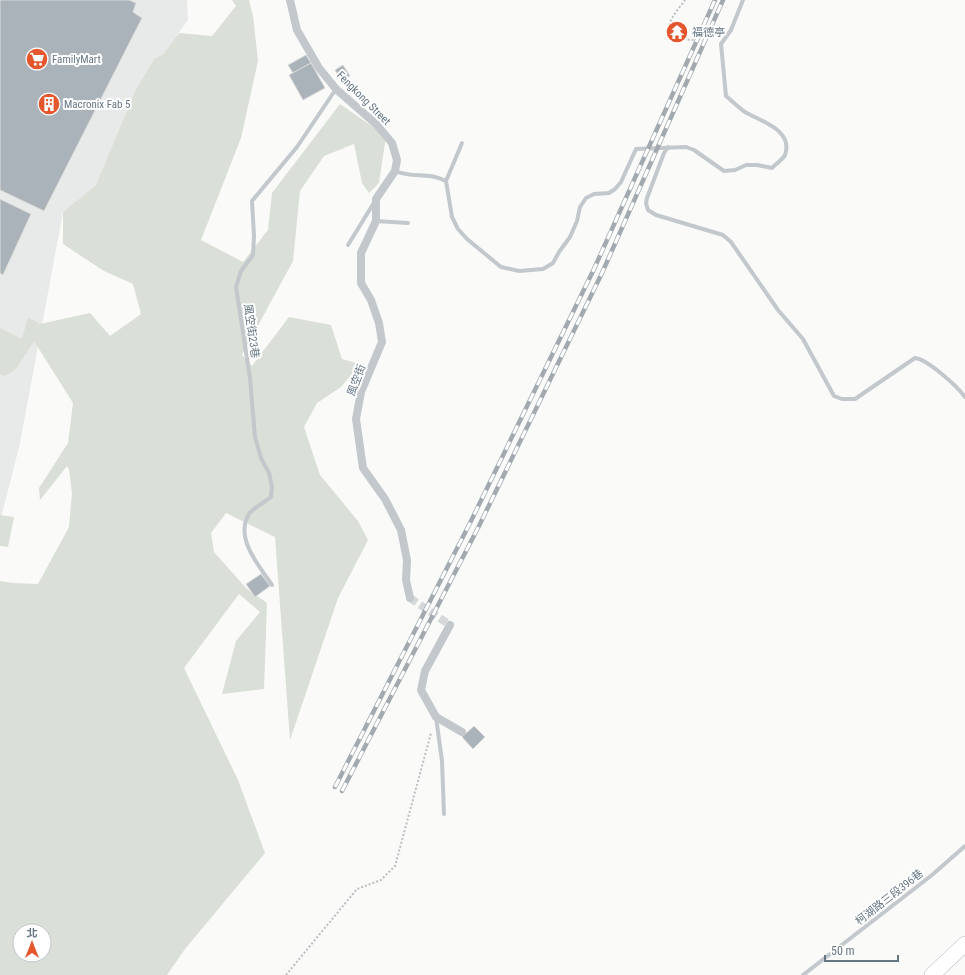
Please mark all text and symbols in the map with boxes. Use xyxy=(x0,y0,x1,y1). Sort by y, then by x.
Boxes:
temple icon: 福德亭 xyxy=(664,19,690,45)
place label: 福德亭 xyxy=(692,26,725,39)
supermarket icon: FamilyMart xyxy=(24,46,50,72)
place label: FamilyMart xyxy=(52,53,101,66)
street label: Fengkong Street xyxy=(334,69,393,128)
building icon: Macronix Fab 5 xyxy=(36,91,62,117)
place label: Macronix Fab 5 xyxy=(64,98,130,111)
street label: 風空街23巷 xyxy=(241,303,262,359)
street label: 風空街 xyxy=(345,362,368,398)
street label: 柯湖路三段396巷 xyxy=(853,867,926,928)
north arrow xyxy=(12,923,52,963)
text: 北 xyxy=(27,927,38,940)
scale bar xyxy=(825,937,898,963)
text: 50 m xyxy=(831,944,855,958)

